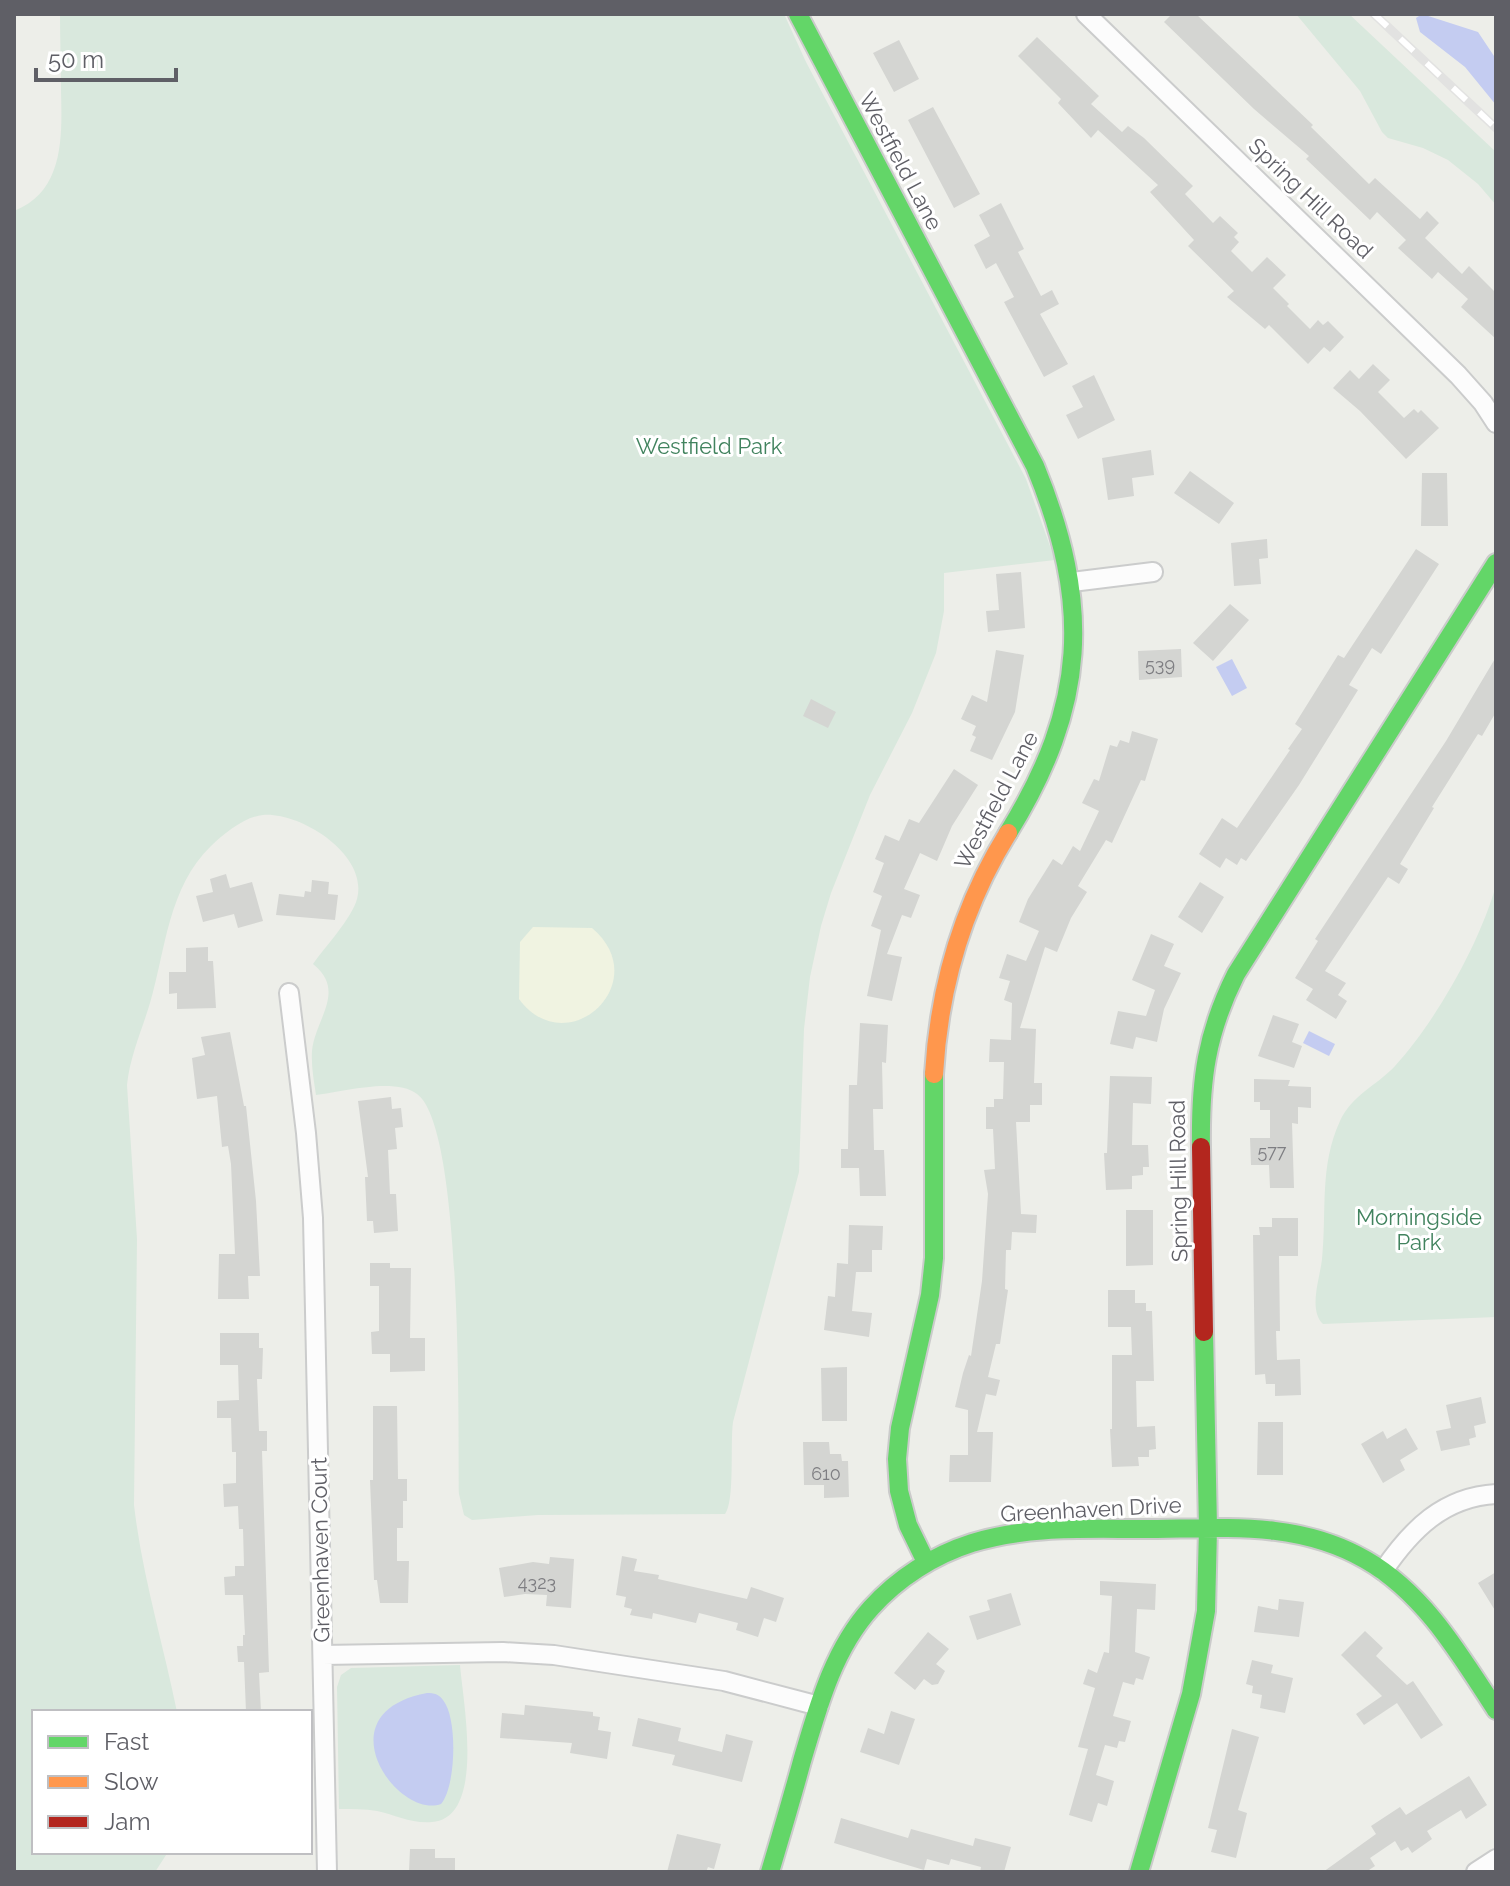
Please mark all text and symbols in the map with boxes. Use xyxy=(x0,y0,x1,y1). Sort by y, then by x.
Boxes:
scale bar xyxy=(36,32,176,82)
text: 50 m xyxy=(48,45,104,74)
street label: Westfield Lane xyxy=(854,88,948,234)
street label: Spring Hill Road xyxy=(1244,132,1378,264)
park label: Westfield Park xyxy=(636,433,783,459)
house number: 539 xyxy=(1145,654,1175,675)
street label: Westfield Lane xyxy=(949,727,1043,873)
street label: Spring Hill Road xyxy=(1164,1100,1192,1262)
house number: 577 xyxy=(1257,1141,1287,1162)
park label: Morningside Park xyxy=(1356,1204,1482,1255)
street label: Greenhaven Court xyxy=(305,1457,335,1643)
house number: 610 xyxy=(811,1463,841,1484)
street label: Greenhaven Drive xyxy=(1000,1491,1182,1527)
house number: 4323 xyxy=(518,1572,556,1593)
legend xyxy=(32,1710,312,1854)
text: Fast xyxy=(104,1727,149,1756)
text: Slow xyxy=(104,1767,159,1796)
text: Jam xyxy=(104,1807,150,1836)

